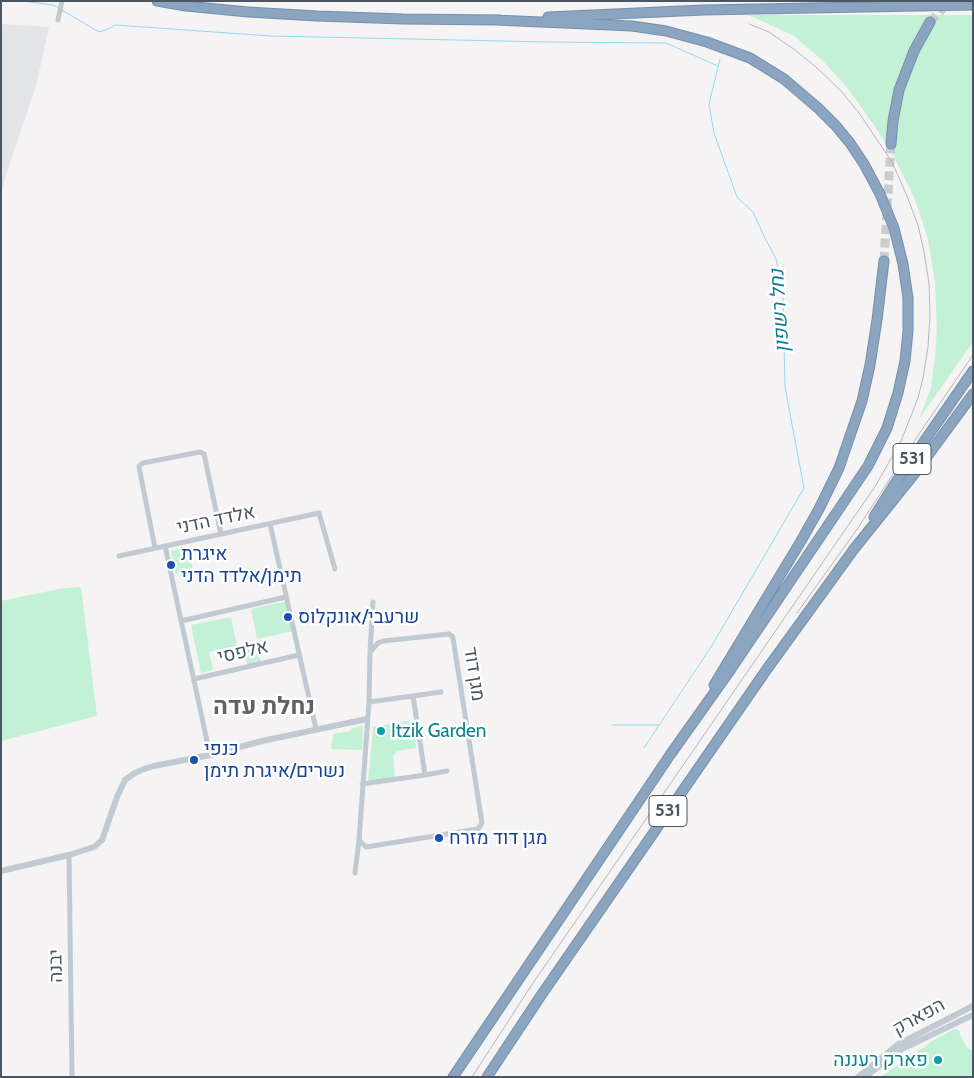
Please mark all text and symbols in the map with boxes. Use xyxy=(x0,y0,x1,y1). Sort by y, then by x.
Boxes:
water label: נחל רשפון xyxy=(765,268,795,354)
road number: 531 xyxy=(893,444,931,474)
street label: אלדד הדני xyxy=(175,501,257,539)
place label: איגרת תימן/אלדד הדני xyxy=(181,543,302,587)
marker: איגרת תימן/אלדד הדני xyxy=(165,559,177,571)
place label: שרעבי/אונקלוס xyxy=(298,606,419,628)
marker: שרעבי/אונקלוס xyxy=(282,611,294,623)
street label: אלפסי xyxy=(215,635,271,669)
street label: מגן דוד xyxy=(458,645,490,703)
district label: נחלת עדה xyxy=(213,693,315,721)
place label: Itzik Garden xyxy=(391,720,486,742)
marker: Itzik Garden xyxy=(375,725,387,737)
place label: כנפי נשרים/איגרת תימן xyxy=(204,738,345,782)
marker: כנפי נשרים/איגרת תימן xyxy=(188,754,200,766)
road number: 531 xyxy=(649,796,687,826)
place label: מגן דוד מזרח xyxy=(449,827,547,849)
marker: מגן דוד מזרח xyxy=(433,832,445,844)
street label: יבנה xyxy=(44,949,68,983)
street label: הפארק xyxy=(889,993,949,1041)
place label: פארק רעננה xyxy=(833,1049,928,1071)
marker: פארק רעננה xyxy=(932,1054,944,1066)

